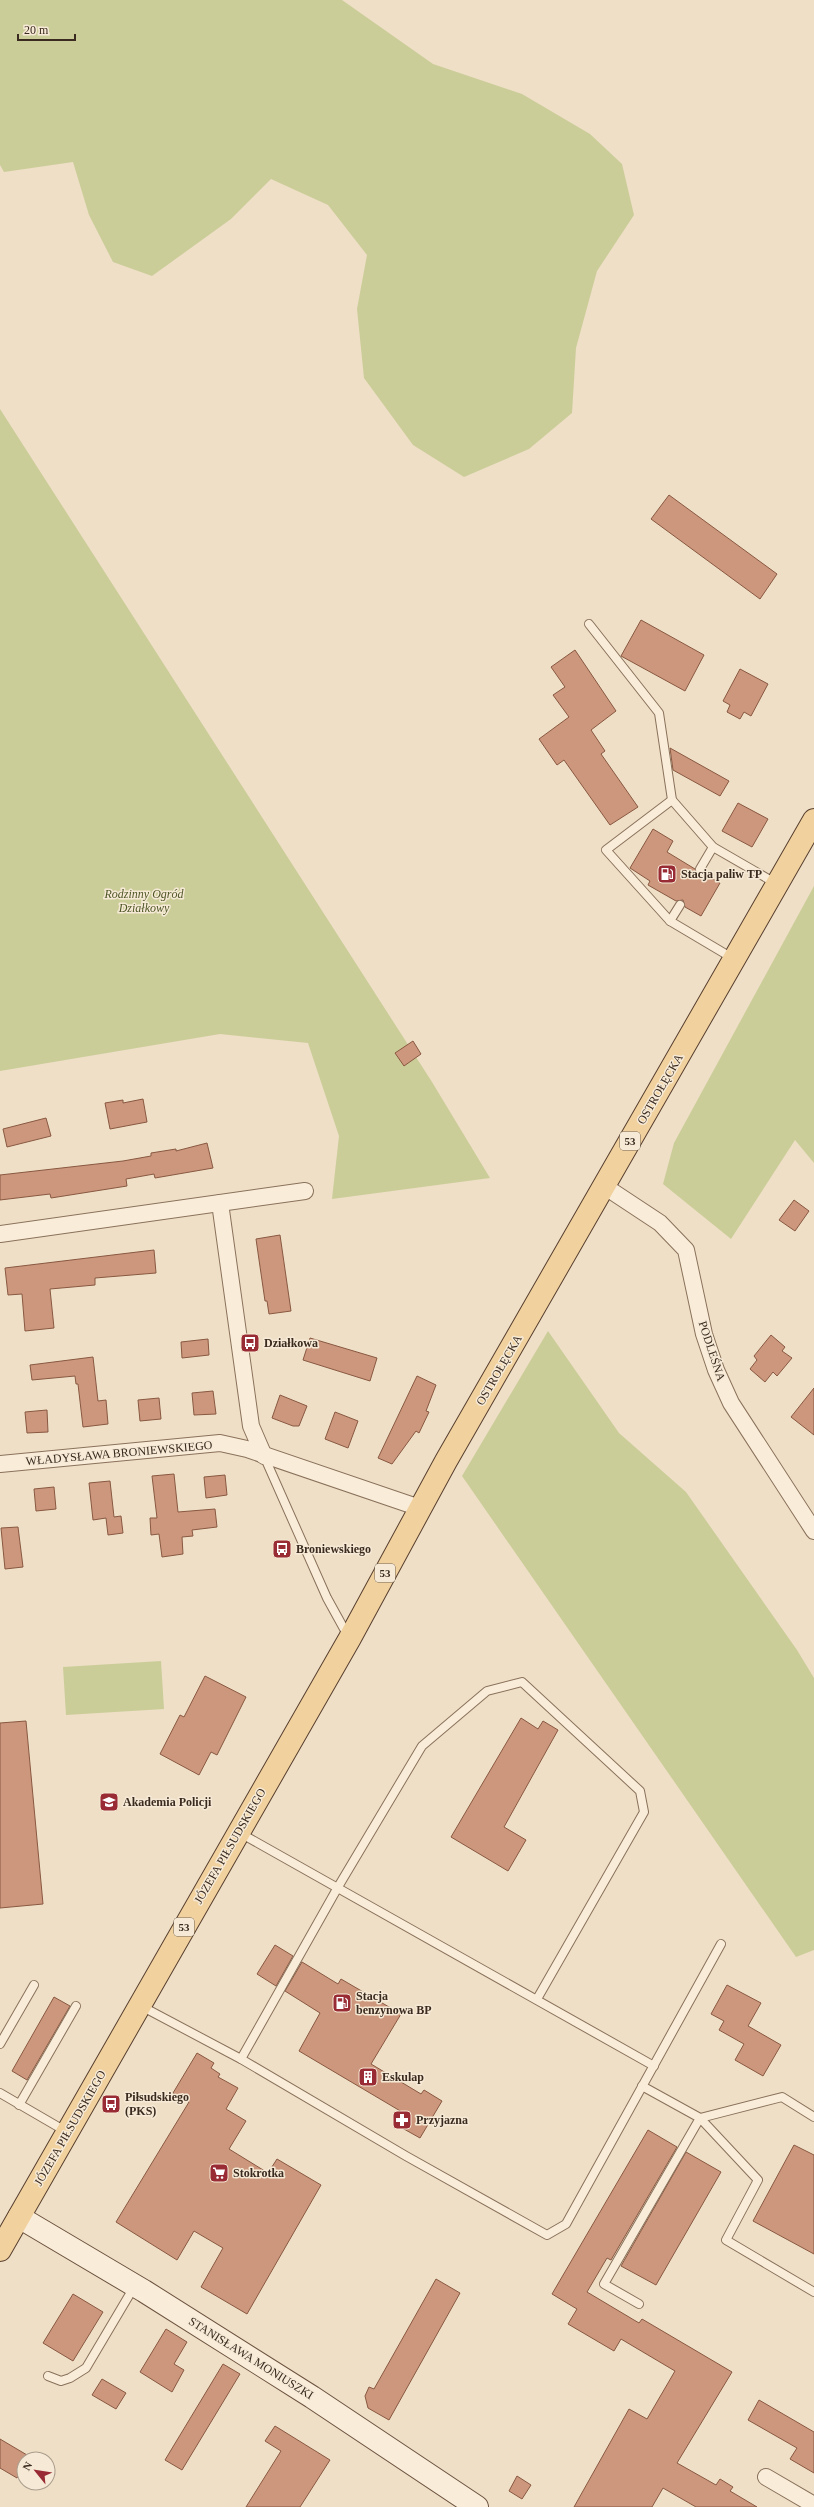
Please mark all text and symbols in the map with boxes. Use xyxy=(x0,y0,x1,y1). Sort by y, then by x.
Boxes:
scale bar xyxy=(18,16,75,42)
text: 20 m xyxy=(24,23,49,37)
fuel station icon: Stacja paliw TP xyxy=(656,863,678,885)
place label: Stacja paliw TP xyxy=(681,867,762,881)
park label: Rodzinny Ogród Działkowy xyxy=(104,887,184,915)
street label: OSTROŁĘCKA xyxy=(634,1051,686,1127)
road number: 53 xyxy=(620,1132,640,1150)
street label: PODLEŚNA xyxy=(696,1319,728,1383)
bus stop icon: Działkowa xyxy=(239,1332,261,1354)
street label: OSTROŁĘCKA xyxy=(473,1332,525,1408)
place label: Działkowa xyxy=(264,1336,318,1350)
street label: WŁADYSŁAWA BRONIEWSKIEGO xyxy=(25,1438,213,1468)
bus stop icon: Broniewskiego xyxy=(271,1538,293,1560)
place label: Broniewskiego xyxy=(296,1542,371,1556)
road number: 53 xyxy=(375,1564,395,1582)
street label: JÓZEFA PIŁSUDSKIEGO xyxy=(191,1786,269,1906)
school or university icon: Akademia Policji xyxy=(98,1791,120,1813)
place label: Akademia Policji xyxy=(123,1795,212,1809)
road number: 53 xyxy=(174,1918,194,1936)
place label: Stacja benzynowa BP xyxy=(356,1989,432,2017)
fuel station icon: Stacja benzynowa BP xyxy=(331,1992,353,2014)
building icon: Eskulap xyxy=(357,2066,379,2088)
street label: JÓZEFA PIŁSUDSKIEGO xyxy=(31,2068,109,2188)
place label: Eskulap xyxy=(382,2070,424,2084)
place label: Piłsudskiego (PKS) xyxy=(125,2090,189,2118)
bus stop icon: Piłsudskiego (PKS) xyxy=(100,2093,122,2115)
pharmacy icon: Przyjazna xyxy=(391,2109,413,2131)
place label: Przyjazna xyxy=(416,2113,468,2127)
supermarket icon: Stokrotka xyxy=(208,2162,230,2184)
place label: Stokrotka xyxy=(233,2166,284,2180)
street label: STANISŁAWA MONIUSZKI xyxy=(186,2314,316,2402)
north arrow xyxy=(16,2451,56,2491)
text: N xyxy=(20,2460,35,2472)

